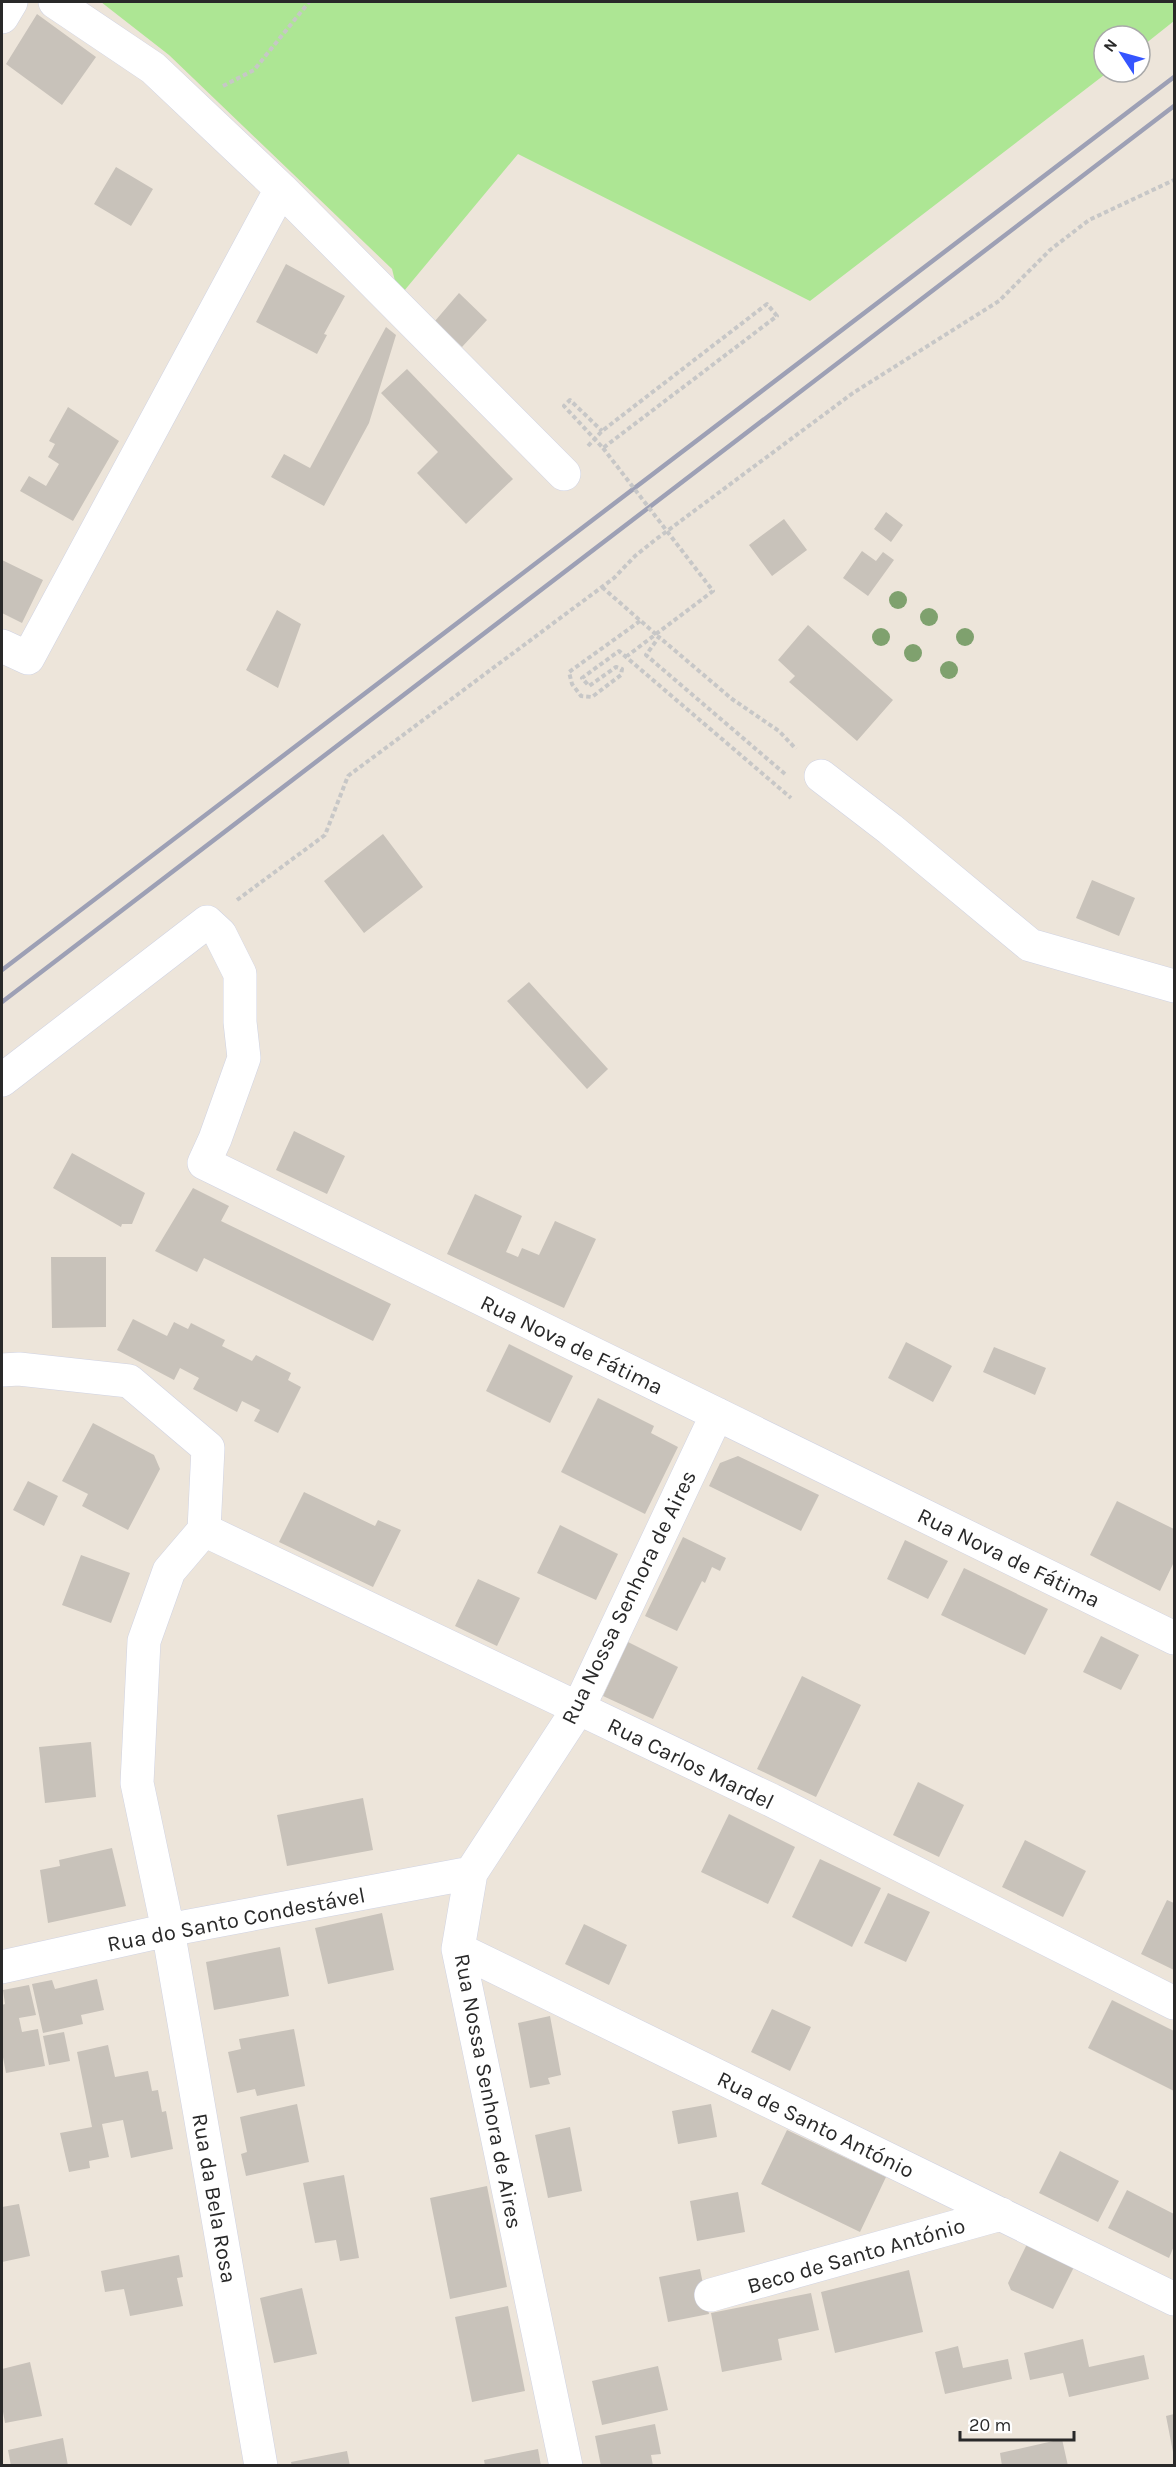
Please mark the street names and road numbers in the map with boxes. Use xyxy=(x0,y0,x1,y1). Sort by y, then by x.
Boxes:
street label: Rua Nova de Fátima xyxy=(476,1289,667,1400)
street label: Rua Nossa Senhora de Aires xyxy=(556,1466,702,1729)
street label: Rua Nova de Fátima xyxy=(913,1502,1104,1613)
street label: Rua Carlos Mardel xyxy=(603,1712,778,1815)
street label: Rua do Santo Condestável xyxy=(105,1882,367,1958)
street label: Rua Nossa Senhora de Aires xyxy=(449,1951,527,2231)
street label: Rua de Santo António xyxy=(713,2066,918,2184)
street label: Rua da Bela Rosa xyxy=(186,2111,242,2285)
street label: Beco de Santo António xyxy=(744,2212,968,2300)

